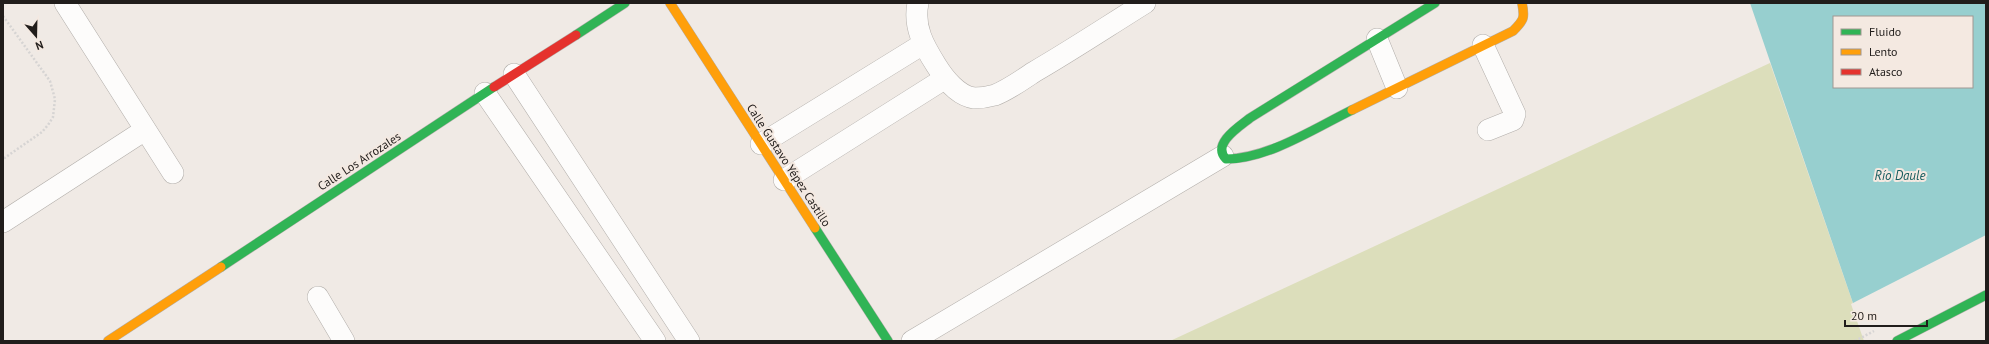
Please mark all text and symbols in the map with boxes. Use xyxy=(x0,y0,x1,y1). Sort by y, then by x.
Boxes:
north arrow xyxy=(16,16,56,56)
legend xyxy=(1833,16,1973,88)
text: Fluido xyxy=(1869,24,1901,39)
text: N xyxy=(34,38,45,53)
text: Lento xyxy=(1869,44,1898,59)
text: Atasco xyxy=(1869,64,1902,79)
street label: Calle Gustavo Yépez Castillo xyxy=(744,101,834,229)
street label: Calle Los Arrozales xyxy=(315,129,403,193)
water label: Río Daule xyxy=(1874,167,1926,184)
scale bar xyxy=(1845,302,1927,328)
text: 20 m xyxy=(1851,308,1877,323)

